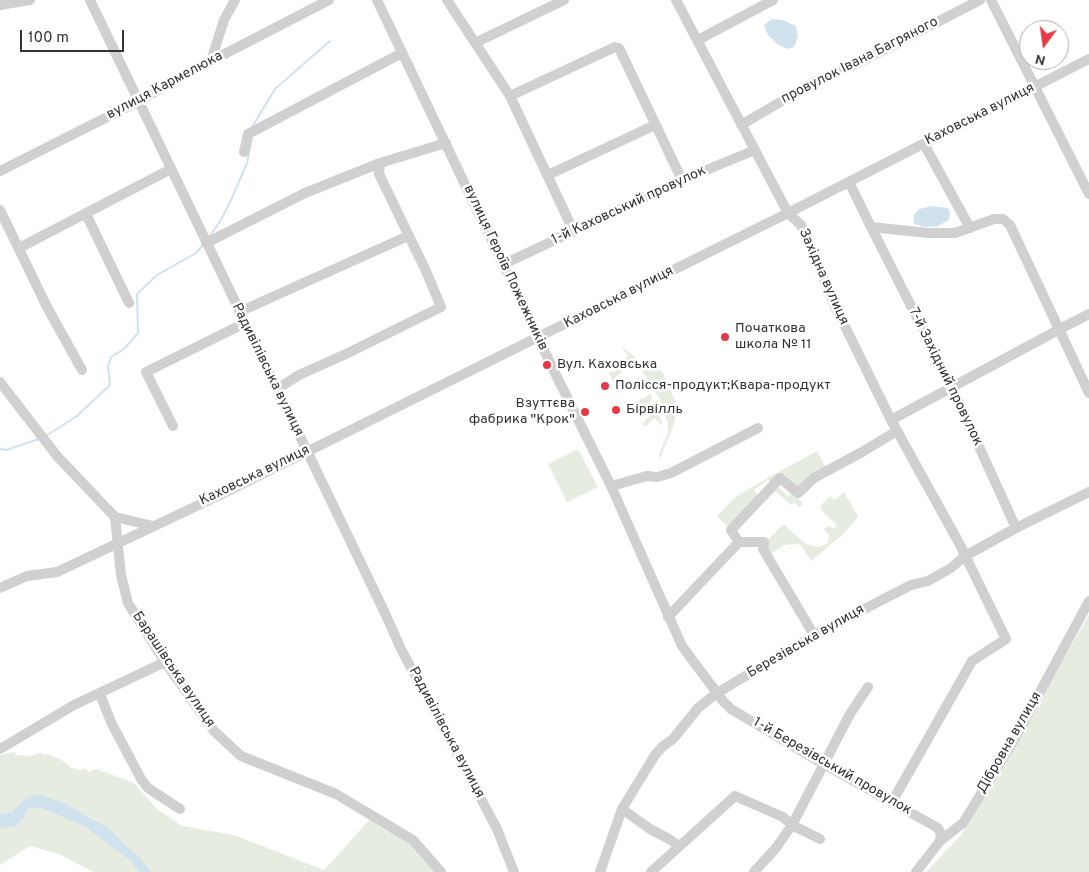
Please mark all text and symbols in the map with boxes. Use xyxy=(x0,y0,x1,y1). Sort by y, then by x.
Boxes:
street label: провулок Івана Багряного xyxy=(779,14,941,108)
scale bar xyxy=(22,20,126,52)
north arrow xyxy=(1019,20,1069,70)
text: 100 m xyxy=(28,29,69,48)
street label: вулиця Кармелюка xyxy=(104,48,226,124)
text: N xyxy=(1034,50,1047,69)
street label: Каховська вулиця xyxy=(922,80,1038,150)
street label: 1-й Каховський провулок xyxy=(549,163,709,249)
street label: вулиця Героїв Пожежників xyxy=(459,182,551,354)
street label: Західна вулиця xyxy=(794,226,852,328)
street label: Каховська вулиця xyxy=(561,263,677,333)
street label: Радивілівська вулиця xyxy=(227,301,307,439)
street label: 7-й Західний провулок xyxy=(904,305,986,449)
place label: Початкова школа № 11 xyxy=(735,321,811,354)
marker: Початкова школа № 11 xyxy=(719,331,731,343)
place label: Вул. Каховська xyxy=(557,357,657,373)
marker: Вул. Каховська xyxy=(541,359,553,371)
place label: Полісся-продукт;Квара-продукт xyxy=(615,378,831,394)
marker: Полісся-продукт;Квара-продукт xyxy=(599,380,611,392)
place label: Взуттєва фабрика "Крок" xyxy=(469,396,575,428)
place label: Бірвілль xyxy=(626,402,683,418)
marker: Бірвілль xyxy=(610,404,622,416)
marker: Взуттєва фабрика "Крок" xyxy=(579,406,591,418)
street label: Каховська вулиця xyxy=(197,442,313,510)
street label: Березівська вулиця xyxy=(744,602,868,682)
street label: Барашівська вулиця xyxy=(128,609,218,731)
street label: Радивілівська вулиця xyxy=(404,664,488,802)
street label: Дібровна вулиця xyxy=(974,689,1046,797)
street label: 1-й Березівський провулок xyxy=(750,715,914,819)

